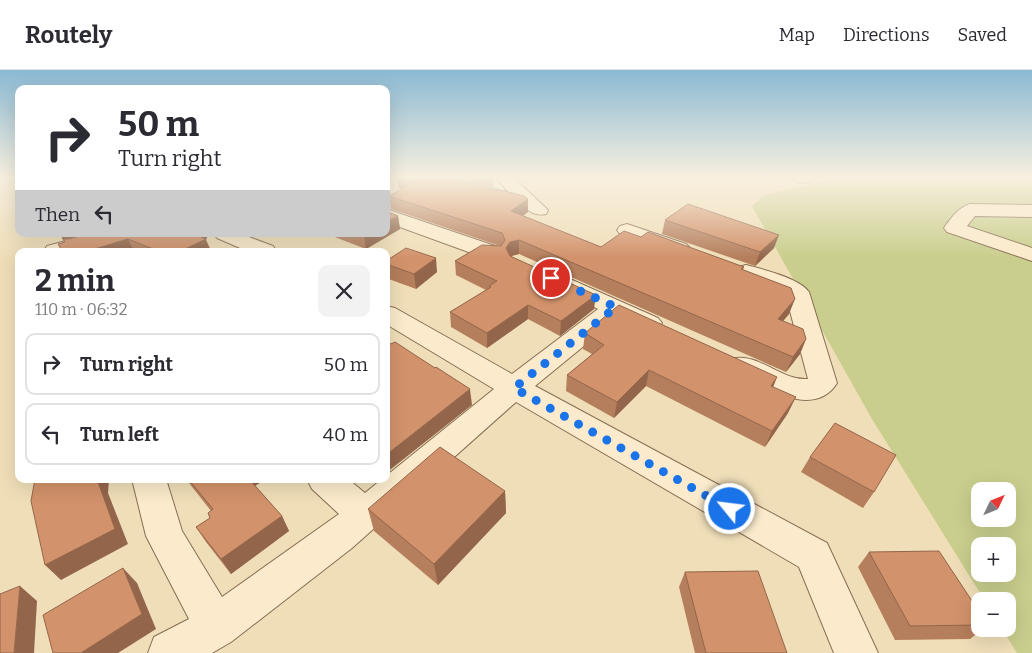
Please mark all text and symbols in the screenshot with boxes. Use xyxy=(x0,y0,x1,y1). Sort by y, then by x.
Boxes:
text: Routely xyxy=(25,21,112,49)
text: Map xyxy=(779,24,815,46)
text: Directions xyxy=(843,24,930,46)
text: Saved xyxy=(958,24,1007,46)
text: 50 m xyxy=(118,103,199,145)
icon: right xyxy=(35,105,100,170)
text: Turn right xyxy=(118,145,221,172)
icon: left xyxy=(90,200,118,228)
text: Then xyxy=(35,203,80,226)
pin xyxy=(530,257,572,299)
text: 2 min xyxy=(35,263,115,299)
icon: arrive xyxy=(537,264,565,292)
button: close xyxy=(318,265,370,317)
text: 110 m · 06:32 xyxy=(35,300,127,319)
icon: right xyxy=(37,350,65,378)
text: Turn right xyxy=(80,353,173,376)
text: 50 m xyxy=(324,353,368,376)
icon: left xyxy=(37,420,65,448)
text: Turn left xyxy=(80,423,159,446)
text: 40 m xyxy=(323,423,368,446)
position arrow xyxy=(703,482,755,534)
north arrow xyxy=(971,482,1016,528)
map controls xyxy=(971,482,1016,637)
button: + xyxy=(971,537,1016,582)
button: − xyxy=(971,592,1016,637)

